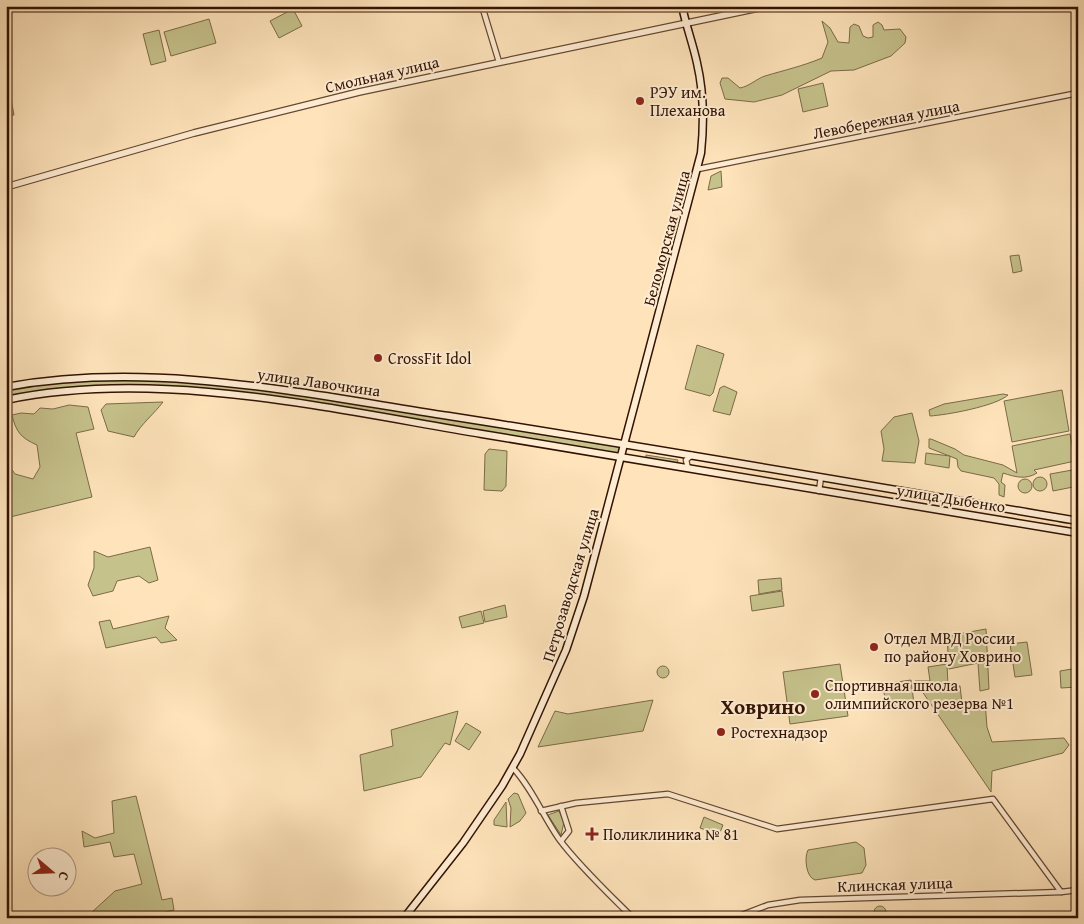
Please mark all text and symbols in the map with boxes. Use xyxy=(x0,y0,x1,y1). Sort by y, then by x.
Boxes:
street label: Смольная улица xyxy=(323,49,442,99)
place label: РЭУ им. Плеханова xyxy=(650,80,726,122)
street label: Левобережная улица xyxy=(811,93,962,145)
marker: РЭУ им. Плеханова xyxy=(634,95,646,107)
street label: Беломорская улица xyxy=(636,167,696,309)
place label: CrossFit Idol xyxy=(388,346,472,370)
marker: CrossFit Idol xyxy=(372,352,384,364)
street label: улица Лавочкина xyxy=(255,361,382,403)
street label: улица Дыбенко xyxy=(894,477,1007,518)
street label: Петрозаводская улица xyxy=(535,505,605,665)
place label: Отдел МВД России по району Ховрино xyxy=(884,626,1021,668)
marker: Отдел МВД России по району Ховрино xyxy=(868,641,880,653)
place label: Спортивная школа олимпийского резерва №1 xyxy=(825,673,1014,715)
marker: Спортивная школа олимпийского резерва №1 xyxy=(809,688,821,700)
district label: Ховрино xyxy=(721,691,805,722)
place label: Ростехнадзор xyxy=(731,720,828,744)
marker: Ростехнадзор xyxy=(715,726,727,738)
place label: Поликлиника № 81 xyxy=(603,822,739,846)
marker: Поликлиника № 81 xyxy=(585,827,599,841)
north arrow xyxy=(28,846,78,896)
text: С xyxy=(54,869,75,883)
street label: Клинская улица xyxy=(837,870,953,898)

